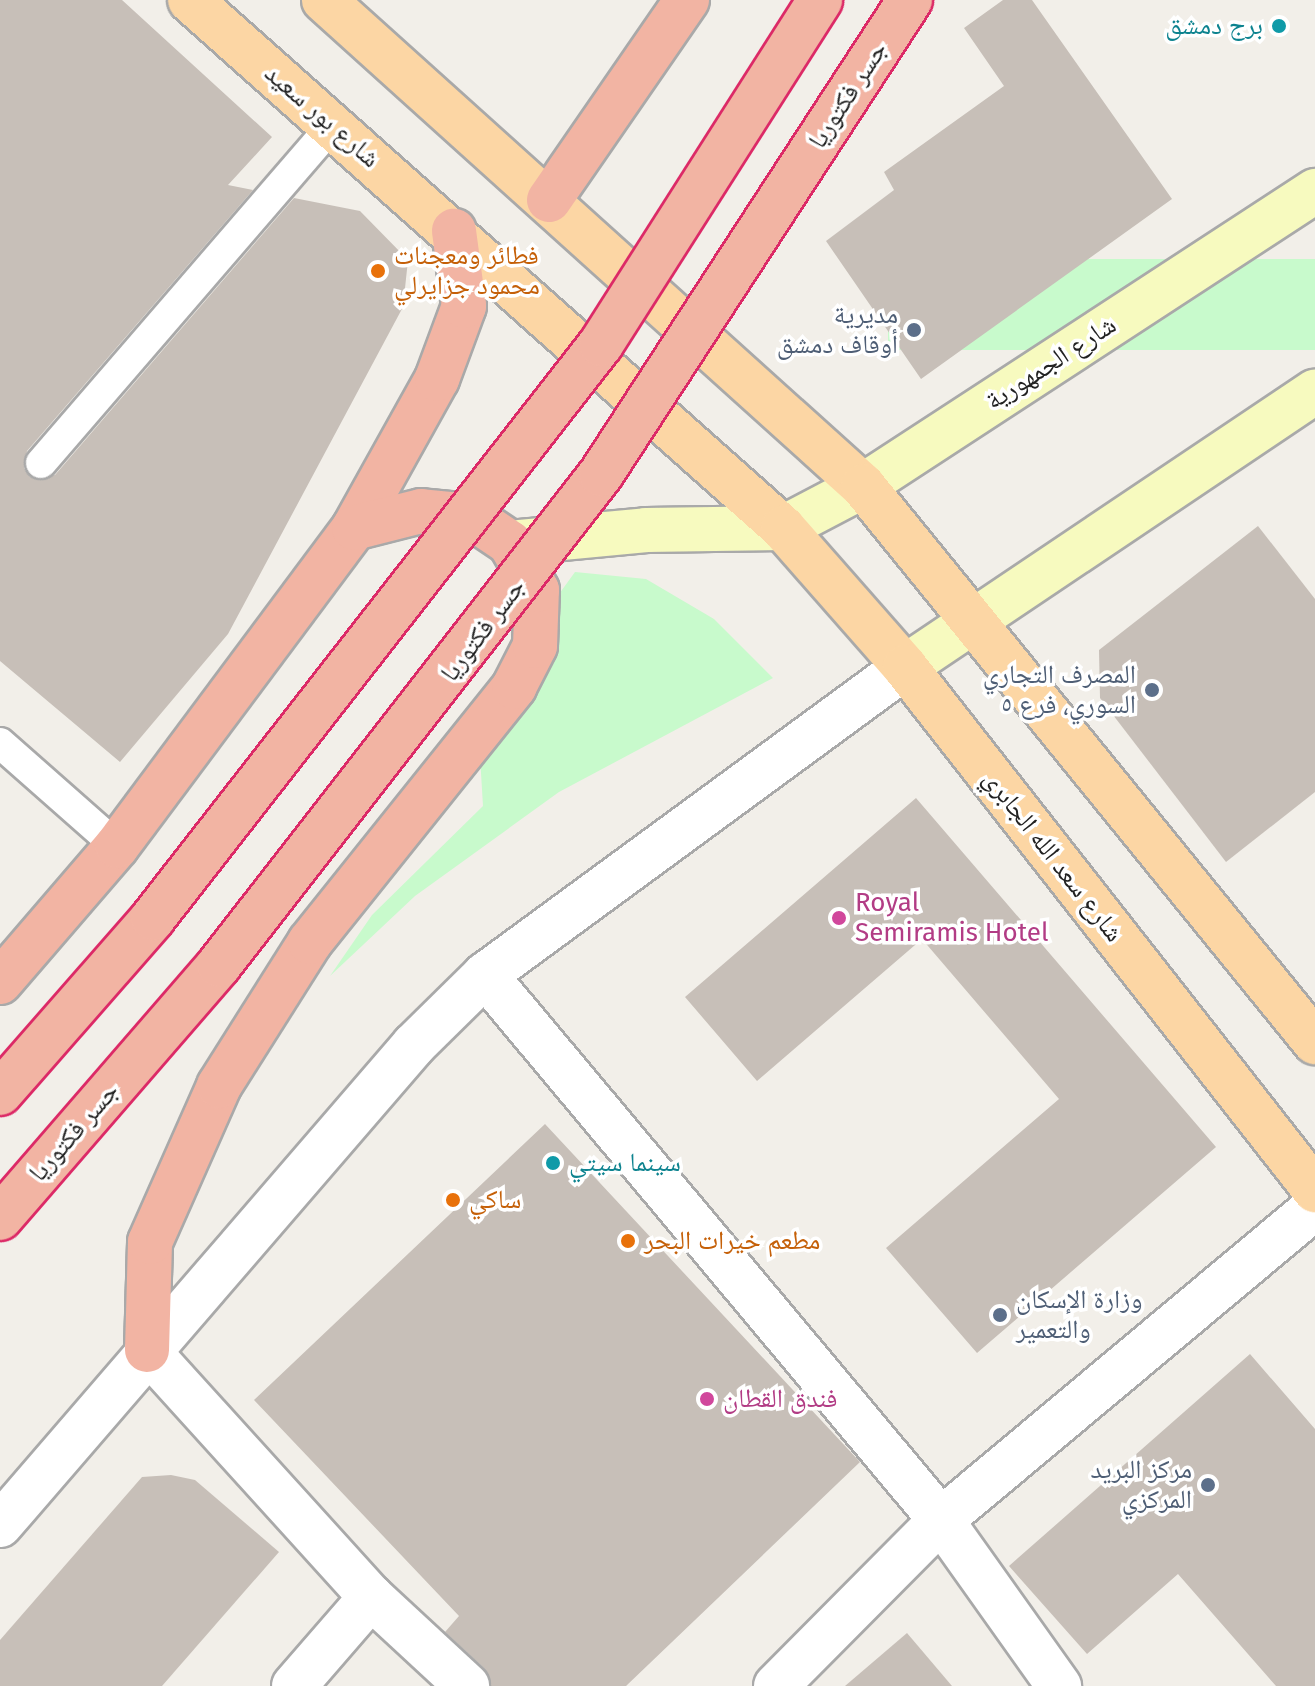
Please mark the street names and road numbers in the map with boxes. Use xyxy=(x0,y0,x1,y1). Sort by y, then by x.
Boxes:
street label: جسر فكتوريا xyxy=(802,36,894,154)
street label: شارع بور سعيد xyxy=(258,58,386,174)
street label: شارع الجمهورية xyxy=(980,309,1122,417)
street label: جسر فكتوريا xyxy=(434,572,532,688)
street label: شارع سعد الله الجابري xyxy=(976,764,1130,948)
street label: جسر فكتوريا xyxy=(23,1076,125,1188)

